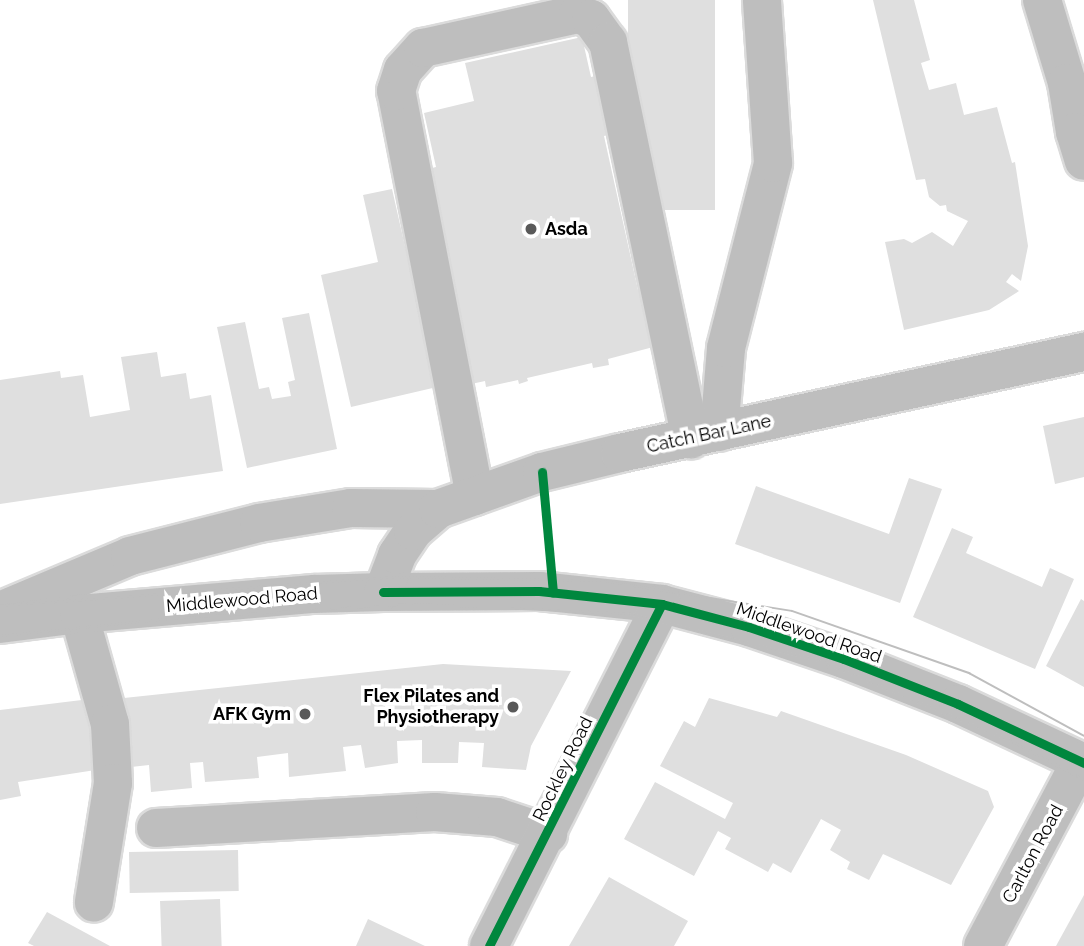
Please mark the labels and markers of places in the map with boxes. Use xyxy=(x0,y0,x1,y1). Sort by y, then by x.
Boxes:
place label: Asda xyxy=(545,218,588,240)
marker: Asda xyxy=(523,221,539,237)
place label: Flex Pilates and Physiotherapy xyxy=(363,686,499,728)
marker: Flex Pilates and Physiotherapy xyxy=(505,699,521,715)
place label: AFK Gym xyxy=(213,703,291,725)
marker: AFK Gym xyxy=(297,706,313,722)

